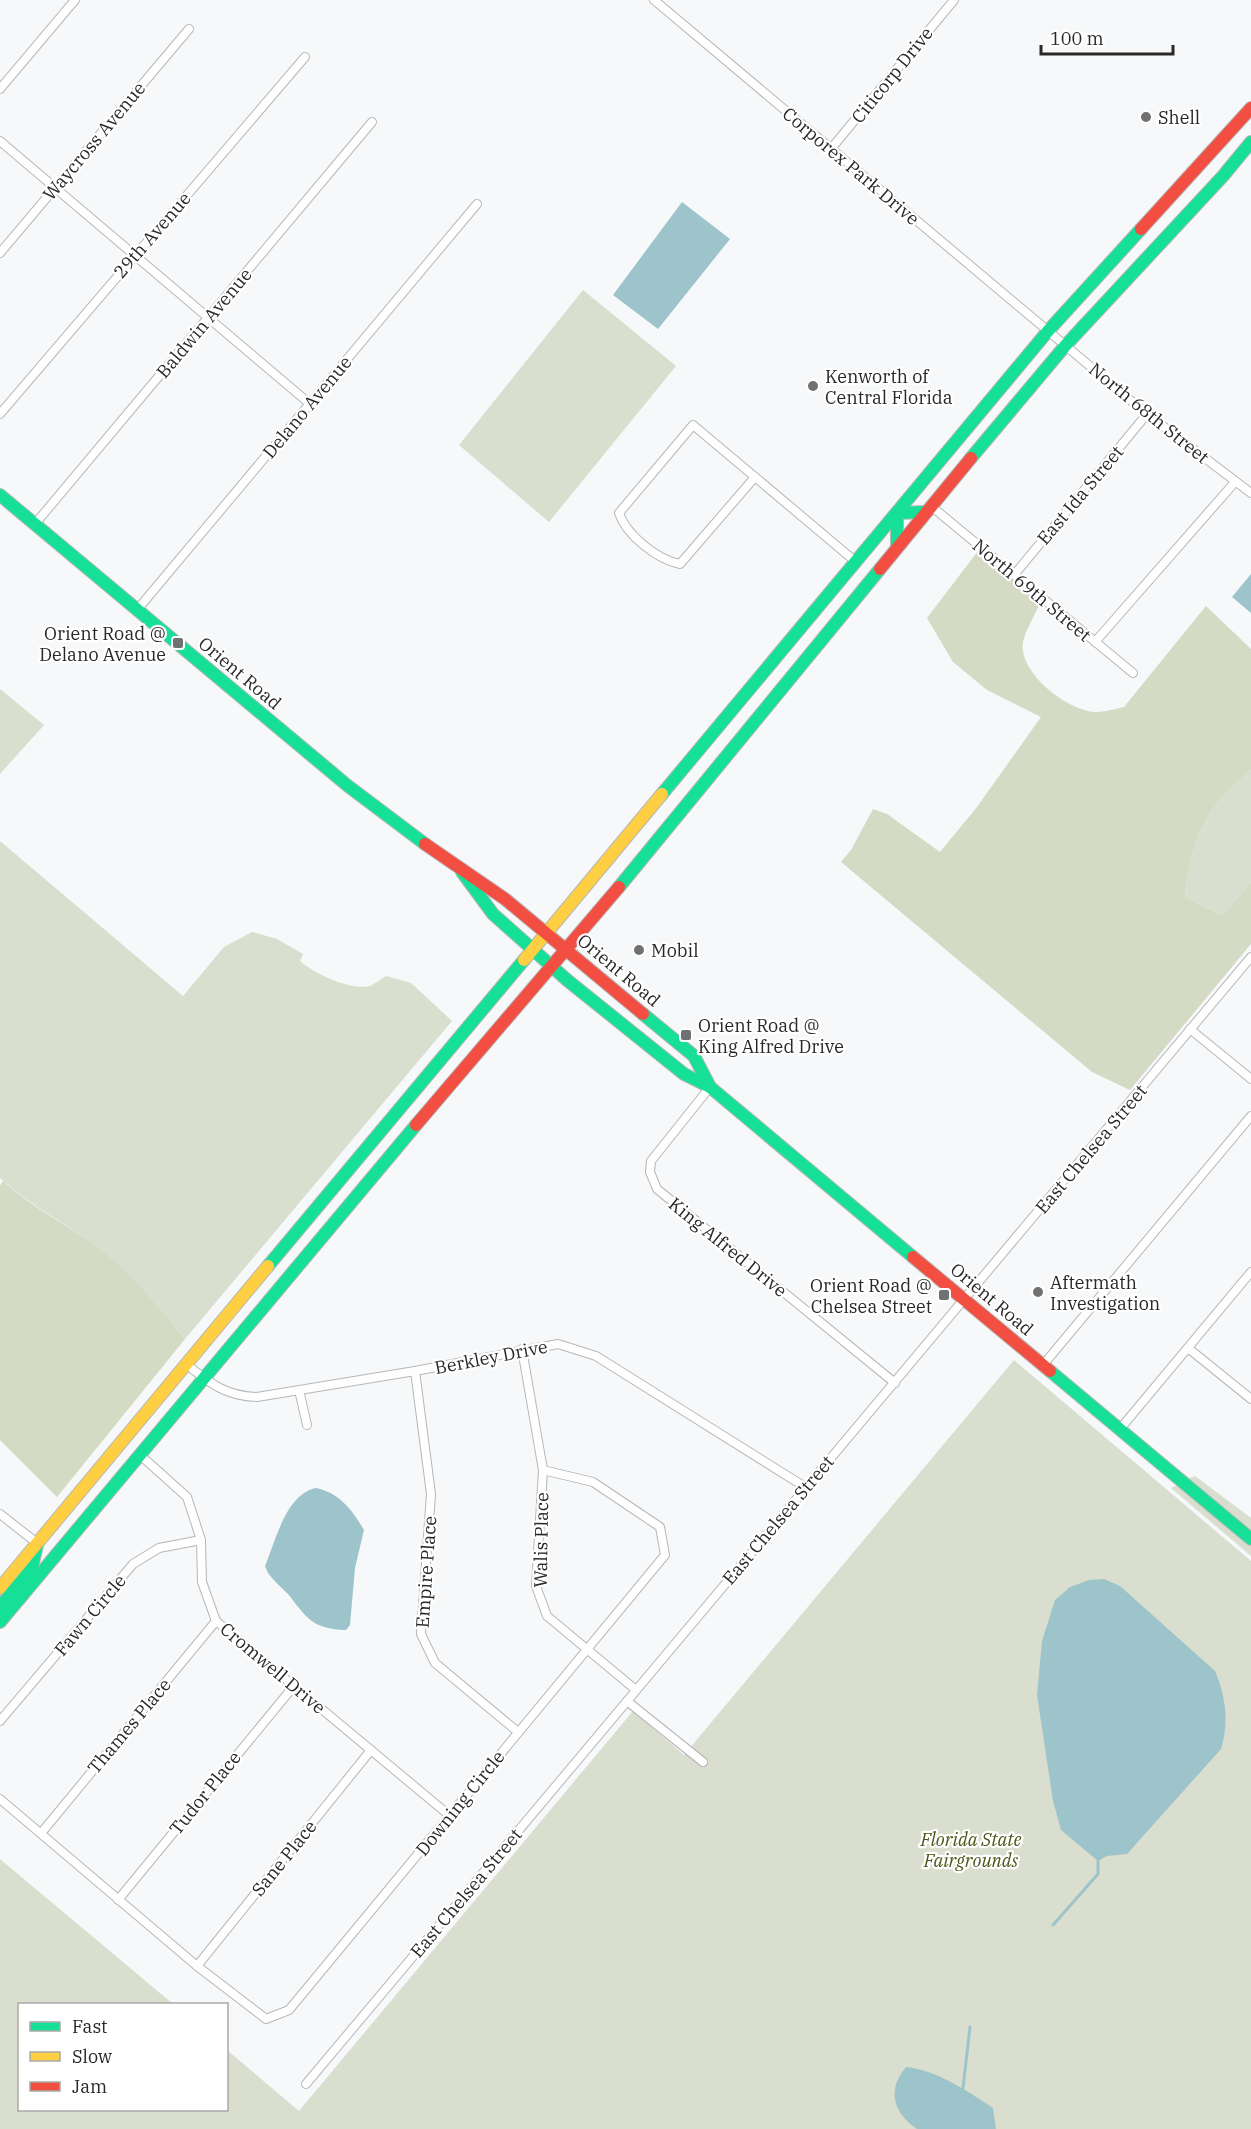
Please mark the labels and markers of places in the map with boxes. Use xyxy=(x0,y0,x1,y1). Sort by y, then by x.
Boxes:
place label: Shell xyxy=(1158,106,1200,129)
marker: Shell xyxy=(1139,110,1153,124)
place label: Kenworth of Central Florida xyxy=(825,365,953,409)
marker: Kenworth of Central Florida xyxy=(806,379,820,393)
place label: Orient Road @ Delano Avenue xyxy=(39,622,166,666)
marker: Orient Road @ Delano Avenue xyxy=(171,636,185,650)
place label: Mobil xyxy=(651,939,699,962)
marker: Mobil xyxy=(632,943,646,957)
place label: Orient Road @ King Alfred Drive xyxy=(698,1014,844,1058)
marker: Orient Road @ King Alfred Drive xyxy=(679,1028,693,1042)
place label: Aftermath Investigation xyxy=(1050,1271,1160,1315)
place label: Orient Road @ Chelsea Street xyxy=(810,1274,932,1318)
marker: Aftermath Investigation xyxy=(1031,1285,1045,1299)
marker: Orient Road @ Chelsea Street xyxy=(937,1288,951,1302)

